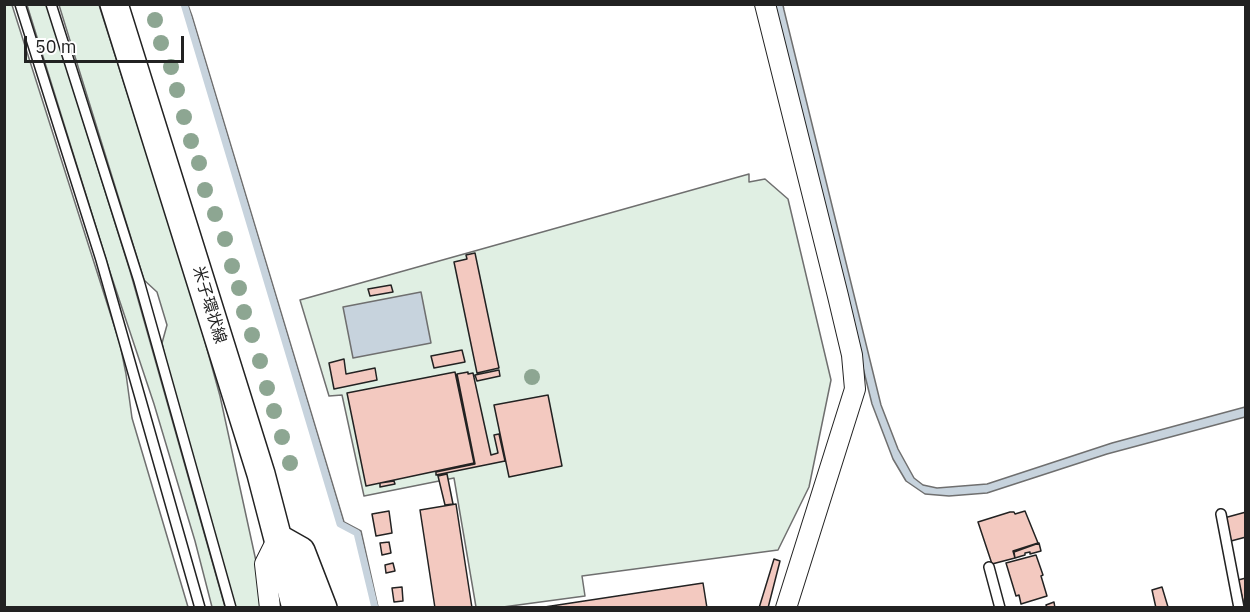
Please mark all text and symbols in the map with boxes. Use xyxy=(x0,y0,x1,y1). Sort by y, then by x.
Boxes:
scale bar xyxy=(27,24,188,62)
text: 50 m xyxy=(35,35,77,58)
street label: 米子環状線 xyxy=(188,264,230,346)

